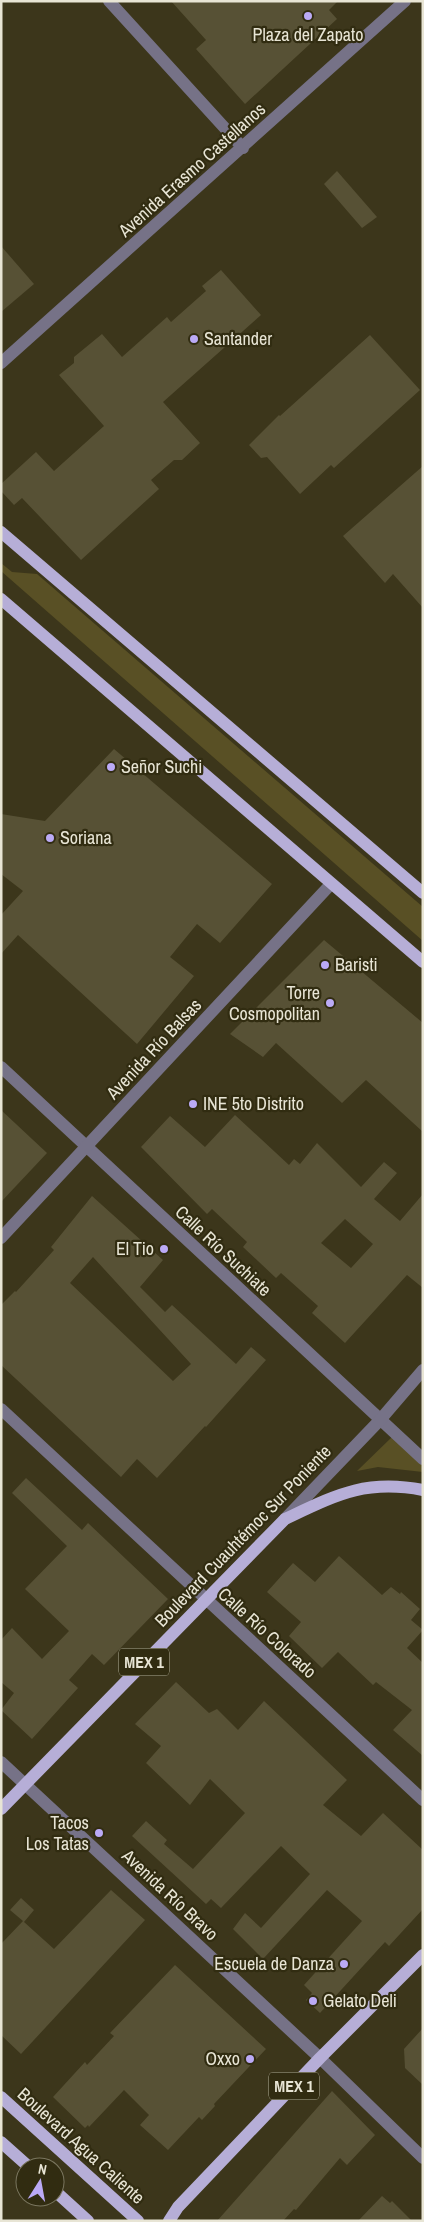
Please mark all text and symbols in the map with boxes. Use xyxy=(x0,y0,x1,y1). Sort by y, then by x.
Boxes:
marker: Plaza del Zapato xyxy=(302,10,314,22)
place label: Plaza del Zapato xyxy=(253,22,363,47)
street label: Avenida Erasmo Castellanos xyxy=(112,97,271,243)
place label: Santander xyxy=(204,326,272,351)
marker: Santander xyxy=(188,333,200,345)
place label: Señor Suchi xyxy=(121,754,202,779)
marker: Señor Suchi xyxy=(105,761,117,773)
place label: Soriana xyxy=(60,825,112,850)
marker: Soriana xyxy=(44,832,56,844)
place label: Baristi xyxy=(335,952,378,977)
marker: Baristi xyxy=(319,959,331,971)
place label: Torre Cosmopolitan xyxy=(229,980,320,1026)
street label: Avenida Río Balsas xyxy=(100,993,207,1105)
marker: Torre Cosmopolitan xyxy=(324,997,336,1009)
place label: INE 5to Distrito xyxy=(203,1091,304,1116)
marker: INE 5to Distrito xyxy=(187,1098,199,1110)
street label: Calle Río Suchiate xyxy=(170,1200,277,1302)
place label: El Tio xyxy=(116,1236,154,1261)
marker: El Tio xyxy=(158,1243,170,1255)
street label: Boulevard Cuauhtémoc Sur Poniente xyxy=(149,1439,337,1632)
street label: Calle Río Colorado xyxy=(213,1582,322,1684)
road number: MEX 1 xyxy=(119,1648,169,1675)
place label: Tacos Los Tatas xyxy=(26,1810,89,1856)
marker: Tacos Los Tatas xyxy=(93,1827,105,1839)
street label: Avenida Río Bravo xyxy=(116,1843,224,1946)
place label: Escuela de Danza xyxy=(214,1951,334,1976)
marker: Escuela de Danza xyxy=(338,1958,350,1970)
place label: Gelato Deli xyxy=(323,1988,397,2013)
marker: Gelato Deli xyxy=(307,1995,319,2007)
place label: Oxxo xyxy=(206,2046,240,2071)
marker: Oxxo xyxy=(244,2053,256,2065)
road number: MEX 1 xyxy=(269,2072,319,2100)
street label: Boulevard Agua Caliente xyxy=(12,2082,150,2210)
north arrow xyxy=(15,2157,65,2207)
text: N xyxy=(37,2160,48,2179)

